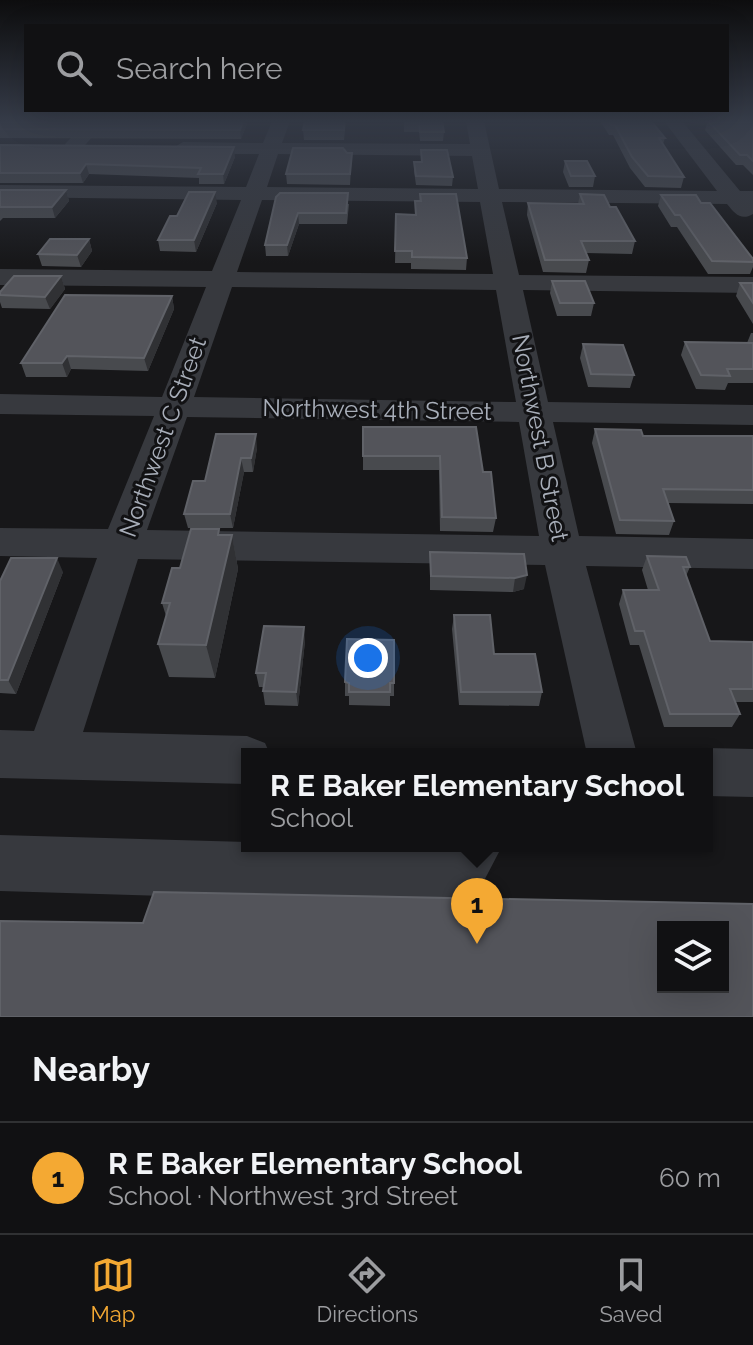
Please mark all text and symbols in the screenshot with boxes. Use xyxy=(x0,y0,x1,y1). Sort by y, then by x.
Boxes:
search box xyxy=(24,24,729,112)
icon: search xyxy=(52,46,96,90)
text: Search here xyxy=(116,51,283,86)
street label: Northwest B Street xyxy=(506,332,575,544)
street label: Northwest C Street xyxy=(113,333,212,541)
street label: Northwest 4th Street xyxy=(262,393,492,426)
your location xyxy=(348,638,388,678)
popup xyxy=(241,748,713,852)
text: R E Baker Elementary School xyxy=(270,768,684,803)
text: School xyxy=(270,803,353,833)
pin: 1 xyxy=(451,878,503,944)
map controls xyxy=(657,921,729,993)
button: layers xyxy=(657,921,729,993)
text: Nearby xyxy=(32,1049,150,1089)
text: R E Baker Elementary School xyxy=(108,1146,522,1181)
text: 1 xyxy=(52,1163,64,1193)
text: 60 m xyxy=(659,1163,721,1193)
text: School · Northwest 3rd Street xyxy=(108,1181,458,1211)
tab: Map xyxy=(91,1253,135,1327)
tab: Directions xyxy=(317,1253,418,1327)
tab: Saved xyxy=(599,1253,662,1327)

